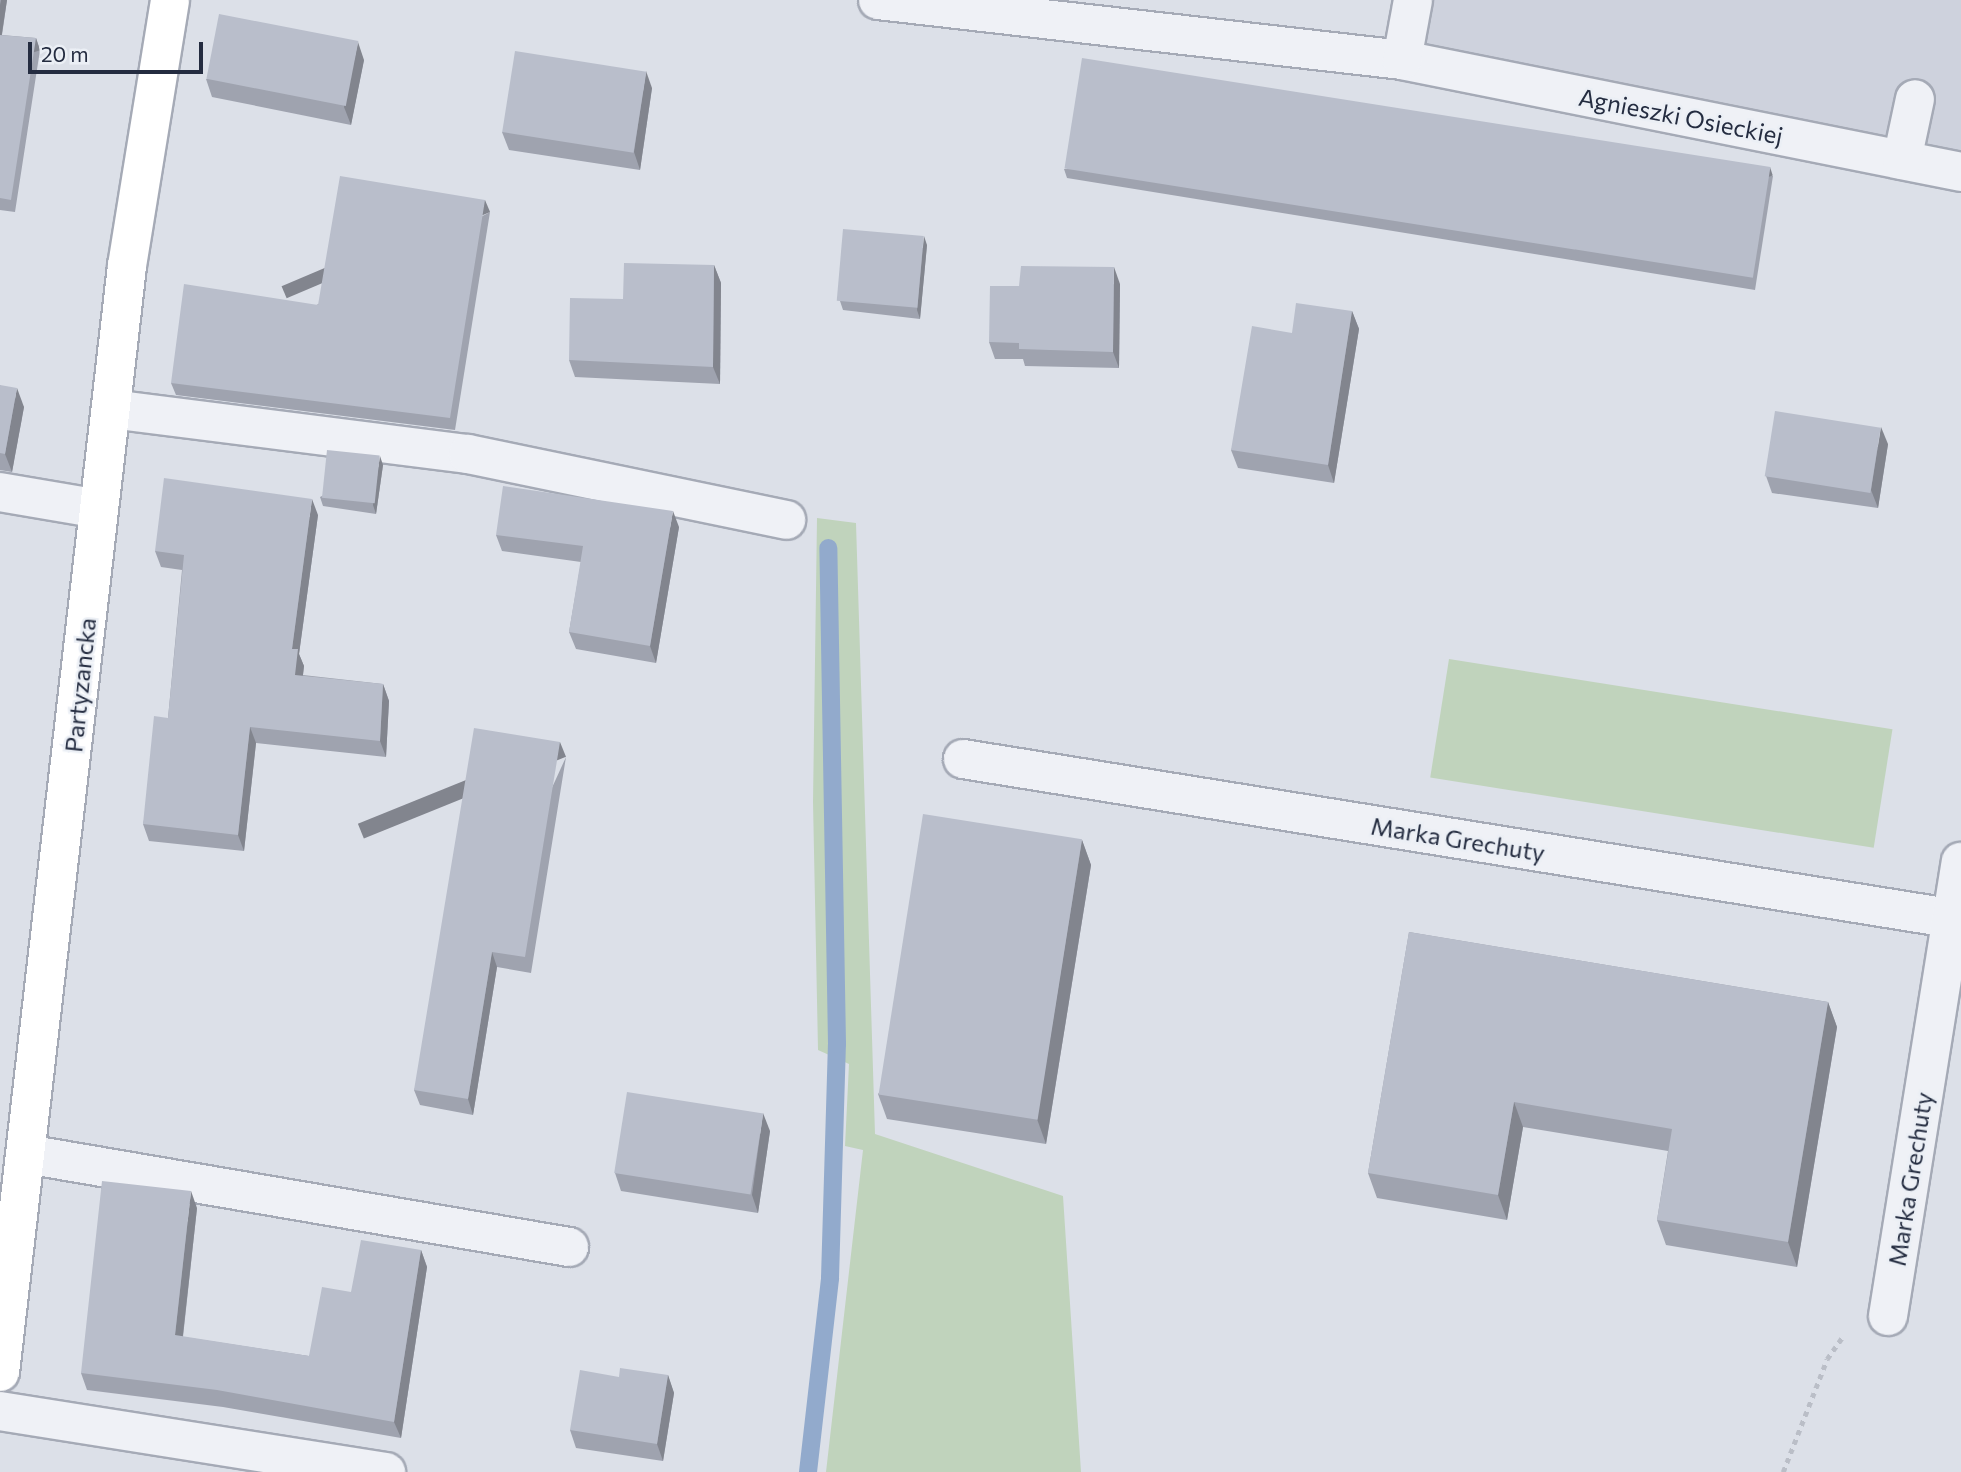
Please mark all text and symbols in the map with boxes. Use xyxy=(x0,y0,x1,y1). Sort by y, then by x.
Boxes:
scale bar xyxy=(32,28,206,72)
text: 20 m xyxy=(41,41,89,66)
street label: Agnieszki Osieckiej xyxy=(1576,82,1786,150)
street label: Partyzancka xyxy=(59,616,101,754)
street label: Marka Grechuty xyxy=(1369,811,1547,867)
street label: Marka Grechuty xyxy=(1882,1090,1938,1268)

